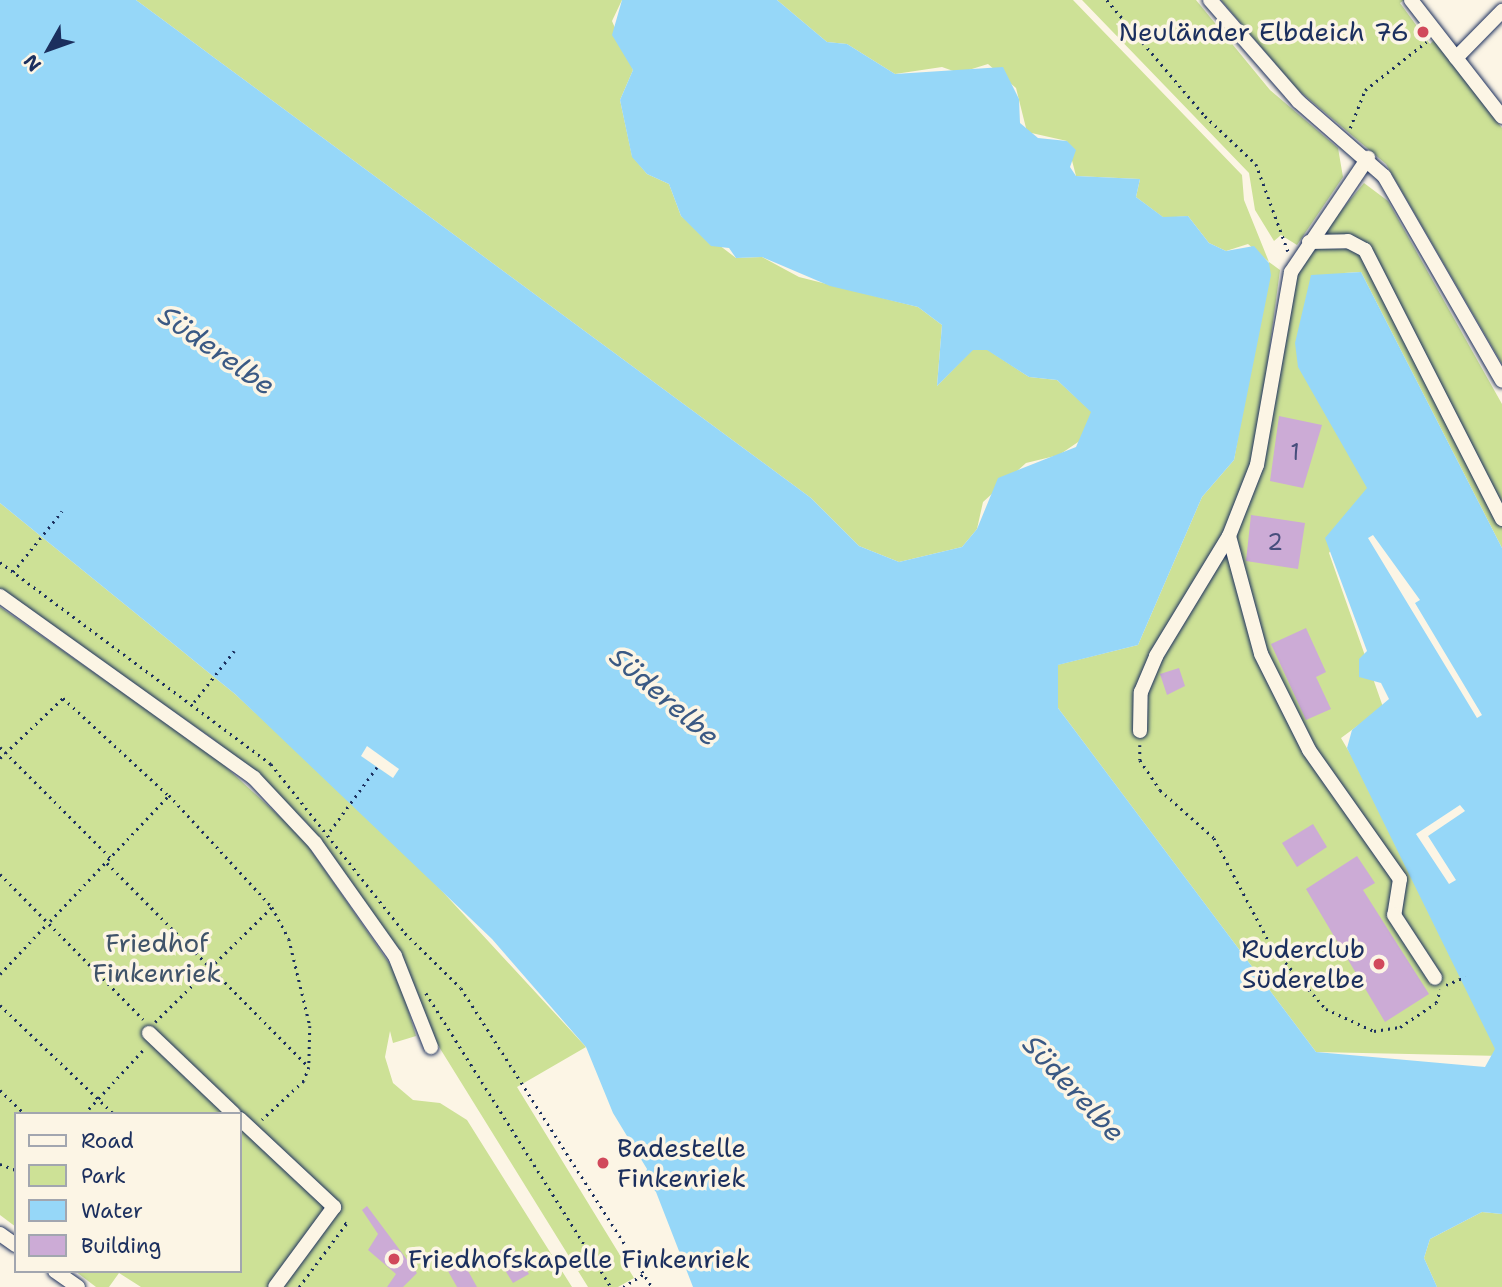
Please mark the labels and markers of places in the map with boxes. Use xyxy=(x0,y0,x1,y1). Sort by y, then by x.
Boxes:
place label: Neuländer Elbdeich 76 xyxy=(1118,16,1409,48)
marker: Neuländer Elbdeich 76 xyxy=(1415,24,1431,40)
place label: Ruderclub Süderelbe xyxy=(1241,933,1365,995)
marker: Ruderclub Süderelbe xyxy=(1371,956,1387,972)
place label: Badestelle Finkenriek xyxy=(617,1132,746,1194)
marker: Badestelle Finkenriek xyxy=(595,1155,611,1171)
place label: Friedhofskapelle Finkenriek xyxy=(408,1243,751,1275)
marker: Friedhofskapelle Finkenriek xyxy=(386,1251,402,1267)

